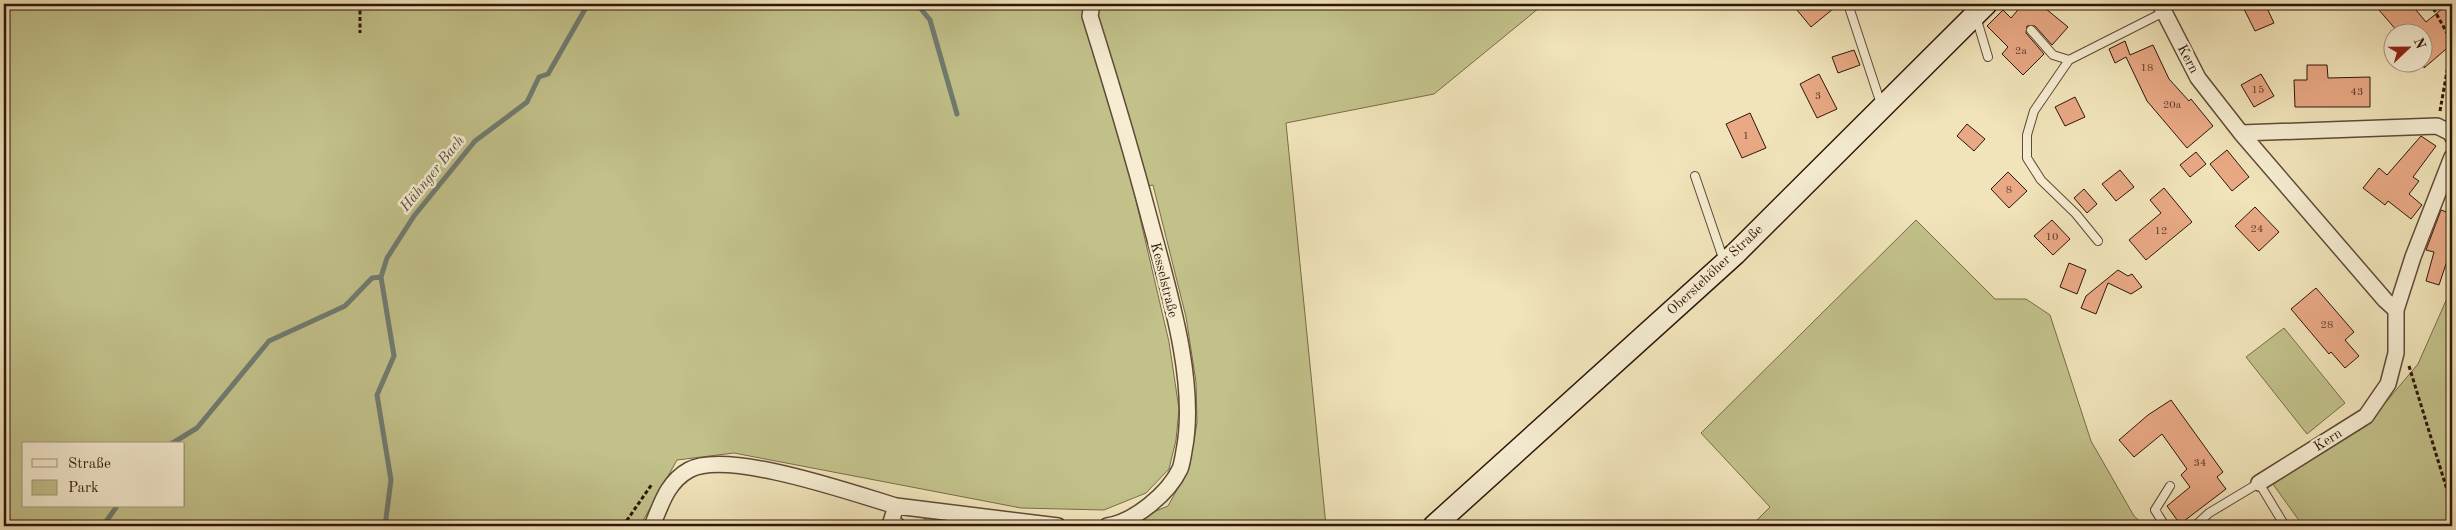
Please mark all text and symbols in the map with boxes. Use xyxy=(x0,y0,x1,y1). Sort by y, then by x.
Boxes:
north arrow xyxy=(2384,22,2434,72)
text: N xyxy=(2411,36,2428,51)
street label: Kern xyxy=(2175,42,2202,76)
house number: 2a xyxy=(2015,46,2027,57)
house number: 18 xyxy=(2141,63,2153,74)
house number: 15 xyxy=(2252,85,2264,96)
house number: 43 xyxy=(2351,87,2363,98)
house number: 3 xyxy=(1815,91,1821,102)
house number: 20a xyxy=(2163,100,2182,111)
house number: 1 xyxy=(1743,131,1749,142)
water label: Hähnger Bach xyxy=(397,133,468,216)
house number: 8 xyxy=(2006,185,2012,196)
street label: Oberstehöher Straße xyxy=(1665,222,1765,318)
house number: 24 xyxy=(2251,224,2263,235)
house number: 12 xyxy=(2155,226,2167,237)
house number: 10 xyxy=(2046,232,2058,243)
street label: Kesselstraße xyxy=(1148,241,1180,319)
house number: 28 xyxy=(2321,320,2333,331)
street label: Kern xyxy=(2311,426,2345,454)
legend xyxy=(22,442,185,508)
text: Straße xyxy=(68,457,111,472)
house number: 34 xyxy=(2194,458,2206,469)
text: Park xyxy=(68,481,99,496)

